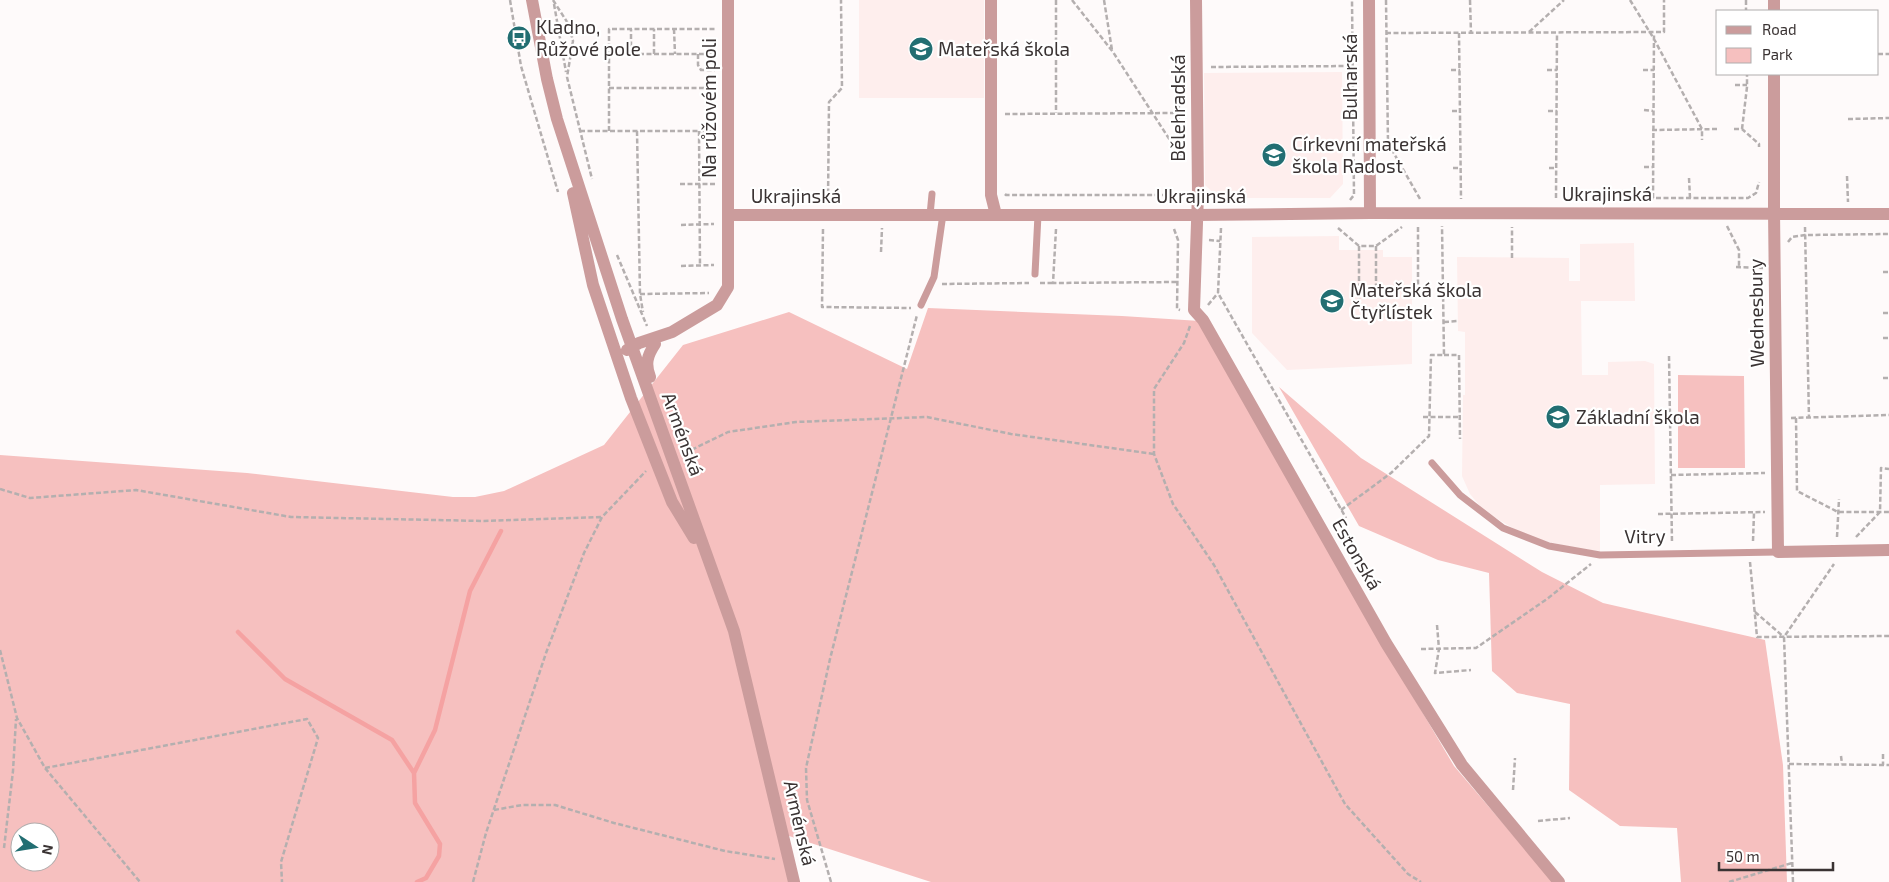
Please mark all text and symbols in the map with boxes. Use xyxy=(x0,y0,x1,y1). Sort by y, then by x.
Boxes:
legend xyxy=(1716,10,1879,75)
place label: Kladno, Růžové pole xyxy=(536,15,641,60)
text: Road xyxy=(1762,20,1797,38)
bus stop icon: Kladno, Růžové pole xyxy=(506,25,532,51)
street label: Bulharská xyxy=(1338,33,1361,121)
school or university icon: Mateřská škola xyxy=(908,36,934,62)
place label: Mateřská škola xyxy=(938,37,1070,60)
street label: Na růžovém poli xyxy=(697,38,720,178)
text: Park xyxy=(1762,45,1793,63)
street label: Bělehradská xyxy=(1166,54,1189,162)
place label: Církevní mateřská škola Radost xyxy=(1292,132,1447,177)
school or university icon: Církevní mateřská škola Radost xyxy=(1261,142,1287,168)
street label: Ukrajinská xyxy=(1562,182,1652,205)
street label: Ukrajinská xyxy=(751,184,841,207)
street label: Ukrajinská xyxy=(1156,184,1246,207)
street label: Wednesbury xyxy=(1743,258,1768,368)
place label: Mateřská škola Čtyřlístek xyxy=(1350,278,1482,323)
school or university icon: Mateřská škola Čtyřlístek xyxy=(1319,288,1345,314)
street label: Arménská xyxy=(658,389,709,479)
school or university icon: Základní škola xyxy=(1545,404,1571,430)
place label: Základní škola xyxy=(1576,405,1700,428)
street label: Estonská xyxy=(1328,514,1387,594)
street label: Vitry xyxy=(1624,524,1666,547)
street label: Arménská xyxy=(779,778,821,868)
north arrow xyxy=(10,822,60,872)
scale bar xyxy=(1719,840,1833,872)
text: N xyxy=(39,843,58,857)
text: 50 m xyxy=(1726,847,1760,865)

